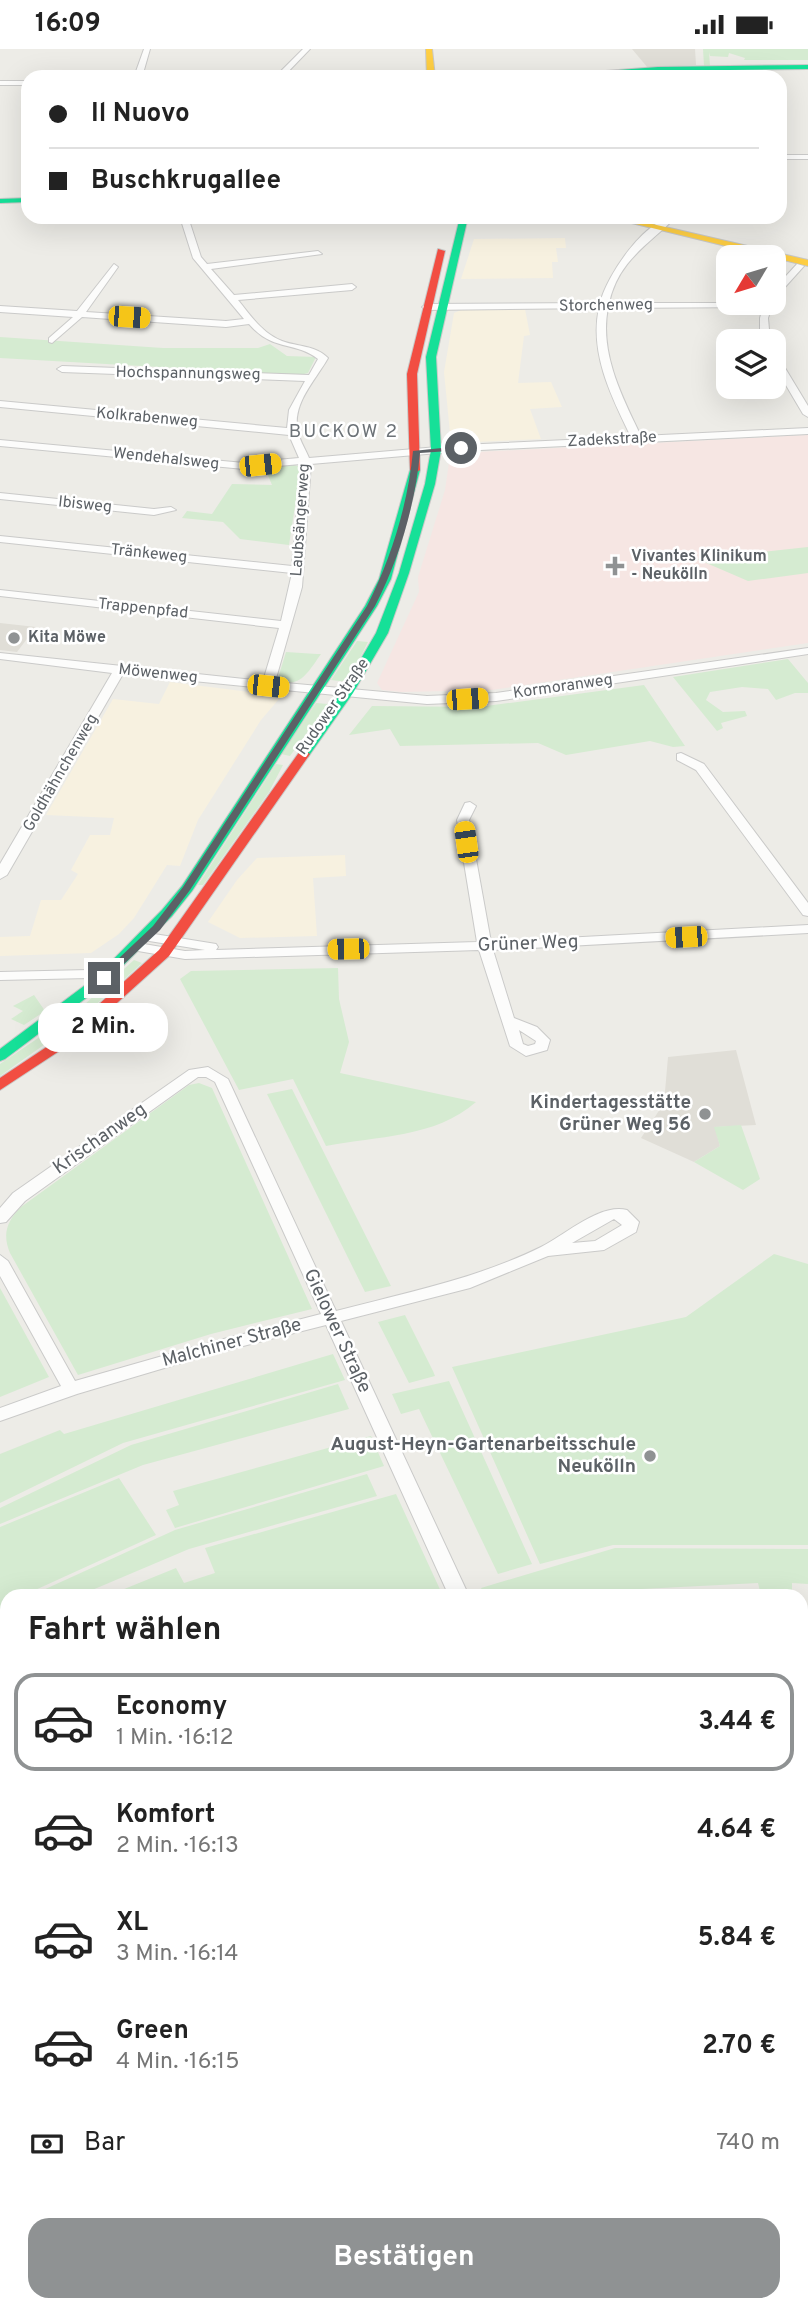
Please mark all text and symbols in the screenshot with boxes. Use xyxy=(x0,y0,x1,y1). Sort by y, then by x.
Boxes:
text: 16:09 xyxy=(35,8,101,41)
text: Il Nuovo xyxy=(91,98,190,131)
text: Buschkrugallee xyxy=(91,165,281,198)
north arrow xyxy=(716,245,786,315)
map controls xyxy=(716,245,786,399)
street label: Storchenweg xyxy=(559,295,653,317)
car xyxy=(108,305,151,329)
button: layers xyxy=(716,329,786,399)
street label: Hochspannungsweg xyxy=(115,363,261,385)
street label: Kolkrabenweg xyxy=(95,404,199,432)
district label: BUCKOW 2 xyxy=(289,420,399,444)
street label: Zadekstraße xyxy=(567,428,657,452)
route start xyxy=(445,432,477,464)
street label: Wendehalsweg xyxy=(112,443,220,475)
car xyxy=(239,452,282,478)
street label: Laubsängerweg xyxy=(287,463,315,577)
street label: Ibisweg xyxy=(57,492,113,518)
street label: Tränkeweg xyxy=(110,540,188,568)
place label: Vivantes Klinikum - Neukölln xyxy=(631,547,767,585)
marker: Vivantes Klinikum - Neukölln xyxy=(605,556,625,576)
street label: Trappenpfad xyxy=(97,594,189,624)
place label: Kita Möwe xyxy=(28,628,106,648)
marker: Kita Möwe xyxy=(6,630,22,646)
street label: Rudower Straße xyxy=(292,655,374,759)
street label: Möwenweg xyxy=(117,660,199,688)
street label: Kormoranweg xyxy=(512,670,614,704)
car xyxy=(247,673,290,699)
car xyxy=(446,687,489,711)
street label: Goldhähnchenweg xyxy=(19,710,103,836)
car xyxy=(453,820,480,864)
car xyxy=(665,925,708,949)
street label: Grüner Weg xyxy=(477,930,579,958)
car xyxy=(327,938,370,960)
route end xyxy=(88,962,120,994)
callout: 2 Min. xyxy=(39,1003,169,1051)
text: 2 Min. xyxy=(71,1013,135,1042)
place label: Kindertagesstätte Grüner Weg 56 xyxy=(530,1091,691,1137)
street label: Krischanweg xyxy=(48,1098,152,1180)
marker: Kindertagesstätte Grüner Weg 56 xyxy=(697,1106,713,1122)
street label: Gielower Straße xyxy=(298,1265,376,1397)
street label: Malchiner Straße xyxy=(160,1313,304,1373)
place label: August-Heyn-Gartenarbeitsschule Neukölln xyxy=(331,1433,636,1479)
marker: August-Heyn-Gartenarbeitsschule Neukölln xyxy=(642,1448,658,1464)
text: Fahrt wählen xyxy=(28,1611,221,1651)
icon: car xyxy=(32,1691,95,1754)
text: Economy xyxy=(116,1691,227,1724)
text: 3.44 € xyxy=(698,1706,776,1739)
text: 1 Min. · 16:12 xyxy=(116,1724,234,1753)
icon: car xyxy=(32,1799,95,1862)
text: Komfort xyxy=(116,1799,215,1832)
text: 4.64 € xyxy=(697,1814,776,1847)
text: 2 Min. · 16:13 xyxy=(116,1832,239,1861)
icon: car xyxy=(32,1907,95,1970)
text: XL xyxy=(116,1907,148,1940)
text: 5.84 € xyxy=(698,1922,776,1955)
text: 3 Min. · 16:14 xyxy=(116,1940,239,1969)
icon: car xyxy=(32,2015,95,2078)
text: Green xyxy=(116,2015,189,2048)
text: 2.70 € xyxy=(702,2030,776,2063)
text: 4 Min. · 16:15 xyxy=(116,2048,239,2077)
icon: cash xyxy=(28,2125,66,2163)
text: Bar xyxy=(84,2127,125,2160)
text: 740 m xyxy=(716,2129,780,2158)
button: Bestätigen xyxy=(28,2218,780,2298)

